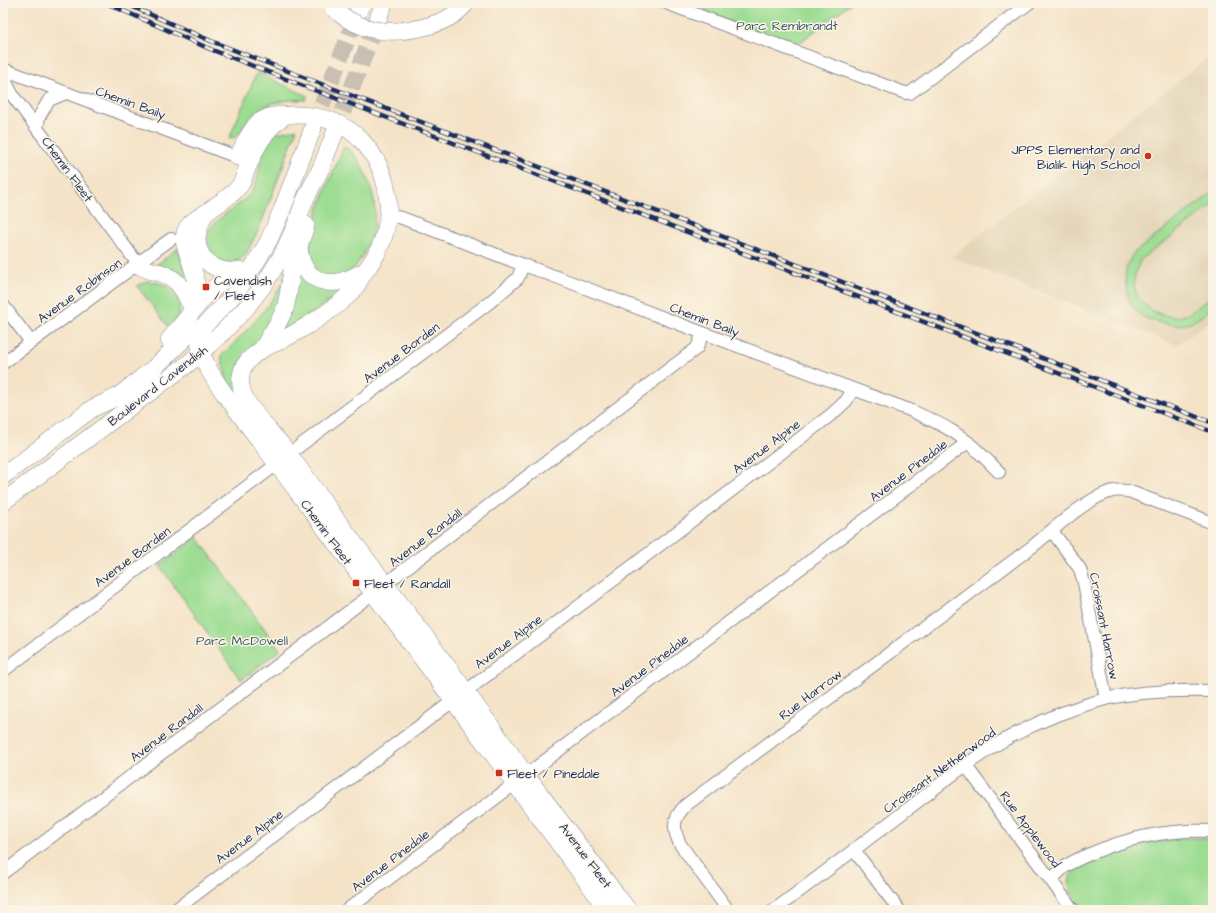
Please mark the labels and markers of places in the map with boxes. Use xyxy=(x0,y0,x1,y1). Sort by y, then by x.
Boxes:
place label: JPPS Elementary and Bialik High School xyxy=(1011,141,1140,175)
marker: JPPS Elementary and Bialik High School xyxy=(1143,151,1153,161)
place label: Cavendish / Fleet xyxy=(214,272,272,305)
marker: Cavendish / Fleet xyxy=(201,282,211,292)
place label: Fleet / Randall xyxy=(364,575,450,593)
marker: Fleet / Randall xyxy=(351,578,361,588)
place label: Fleet / Pinedale xyxy=(507,765,600,783)
marker: Fleet / Pinedale xyxy=(494,768,504,778)

